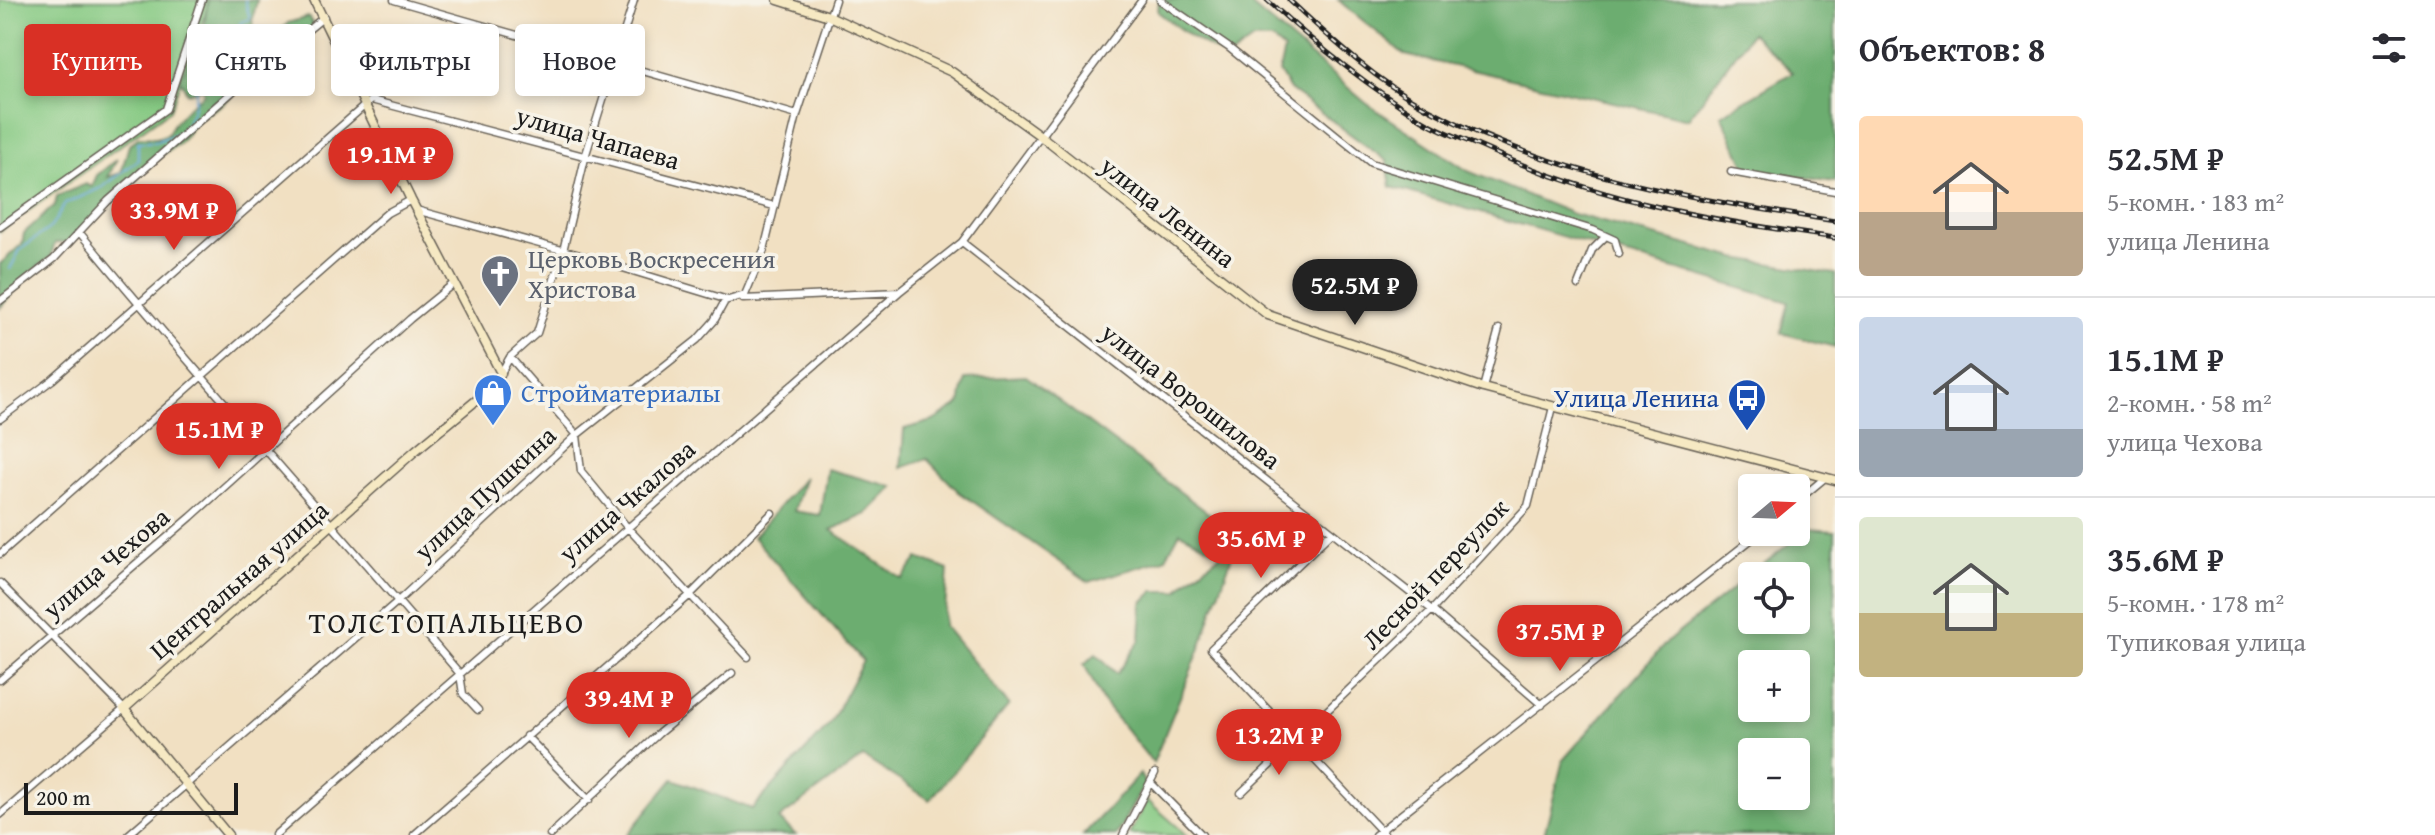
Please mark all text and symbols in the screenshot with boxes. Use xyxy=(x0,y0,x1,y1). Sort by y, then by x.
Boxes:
chip: Купить xyxy=(24,24,171,96)
chip: Снять xyxy=(187,24,315,96)
chip: Фильтры xyxy=(331,24,499,96)
chip: Новое xyxy=(515,24,645,96)
text: Объектов: 8 xyxy=(1859,24,2045,73)
icon: filters xyxy=(2367,26,2411,70)
street label: улица Чапаева xyxy=(511,95,685,180)
pin: 19.1M ₽ xyxy=(317,128,465,196)
text: 52.5M ₽ xyxy=(2107,133,2224,182)
text: 19.1M ₽ xyxy=(346,134,436,173)
street label: улица Ленина xyxy=(1091,146,1245,277)
icon: home xyxy=(1923,148,2019,244)
text: 5-комн. · 183 m² xyxy=(2107,182,2284,221)
pin: 33.9M ₽ xyxy=(100,184,248,252)
text: 33.9M ₽ xyxy=(129,190,219,229)
text: улица Ленина xyxy=(2107,221,2270,260)
place label: Церковь Воскресения Христова xyxy=(528,239,775,308)
church icon: Церковь Воскресения Христова xyxy=(479,253,521,308)
pin: 52.5M ₽ xyxy=(1281,259,1429,327)
text: 52.5M ₽ xyxy=(1310,265,1400,304)
street label: улица Ворошилова xyxy=(1092,312,1290,479)
text: 15.1M ₽ xyxy=(2107,334,2224,383)
icon: home xyxy=(1923,349,2019,445)
shop icon: Стройматериалы xyxy=(472,372,514,427)
place label: Стройматериалы xyxy=(521,373,721,412)
bus stop icon: Улица Ленина xyxy=(1726,377,1768,432)
place label: Улица Ленина xyxy=(1554,378,1720,417)
text: 2-комн. · 58 m² xyxy=(2107,383,2272,422)
pin: 15.1M ₽ xyxy=(145,403,293,471)
text: 15.1M ₽ xyxy=(174,409,264,448)
street label: улица Пушкина xyxy=(404,416,565,570)
text: улица Чехова xyxy=(2107,422,2263,461)
street label: улица Чкалова xyxy=(549,430,704,572)
north arrow xyxy=(1738,474,1810,546)
map controls xyxy=(1738,474,1810,810)
street label: Лесной переулок xyxy=(1352,489,1517,658)
street label: Центральная улица xyxy=(141,490,337,669)
street label: улица Чехова xyxy=(33,497,178,628)
pin: 35.6M ₽ xyxy=(1187,512,1335,580)
text: 35.6M ₽ xyxy=(1216,518,1306,557)
text: 35.6M ₽ xyxy=(2107,534,2224,583)
icon: home xyxy=(1923,549,2019,645)
button: locate xyxy=(1738,562,1810,634)
text: 5-комн. · 178 m² xyxy=(2107,583,2284,622)
district label: ТОЛСТОПАЛЬЦЕВО xyxy=(309,600,585,644)
pin: 37.5M ₽ xyxy=(1486,605,1634,673)
text: 37.5M ₽ xyxy=(1515,611,1605,650)
text: Тупиковая улица xyxy=(2107,622,2306,661)
button: + xyxy=(1738,650,1810,722)
pin: 39.4M ₽ xyxy=(555,672,703,740)
text: 39.4M ₽ xyxy=(584,678,674,717)
pin: 13.2M ₽ xyxy=(1205,709,1353,777)
text: 13.2M ₽ xyxy=(1234,715,1324,754)
button: − xyxy=(1738,738,1810,810)
scale bar xyxy=(24,779,238,815)
text: 200 m xyxy=(36,781,91,813)

